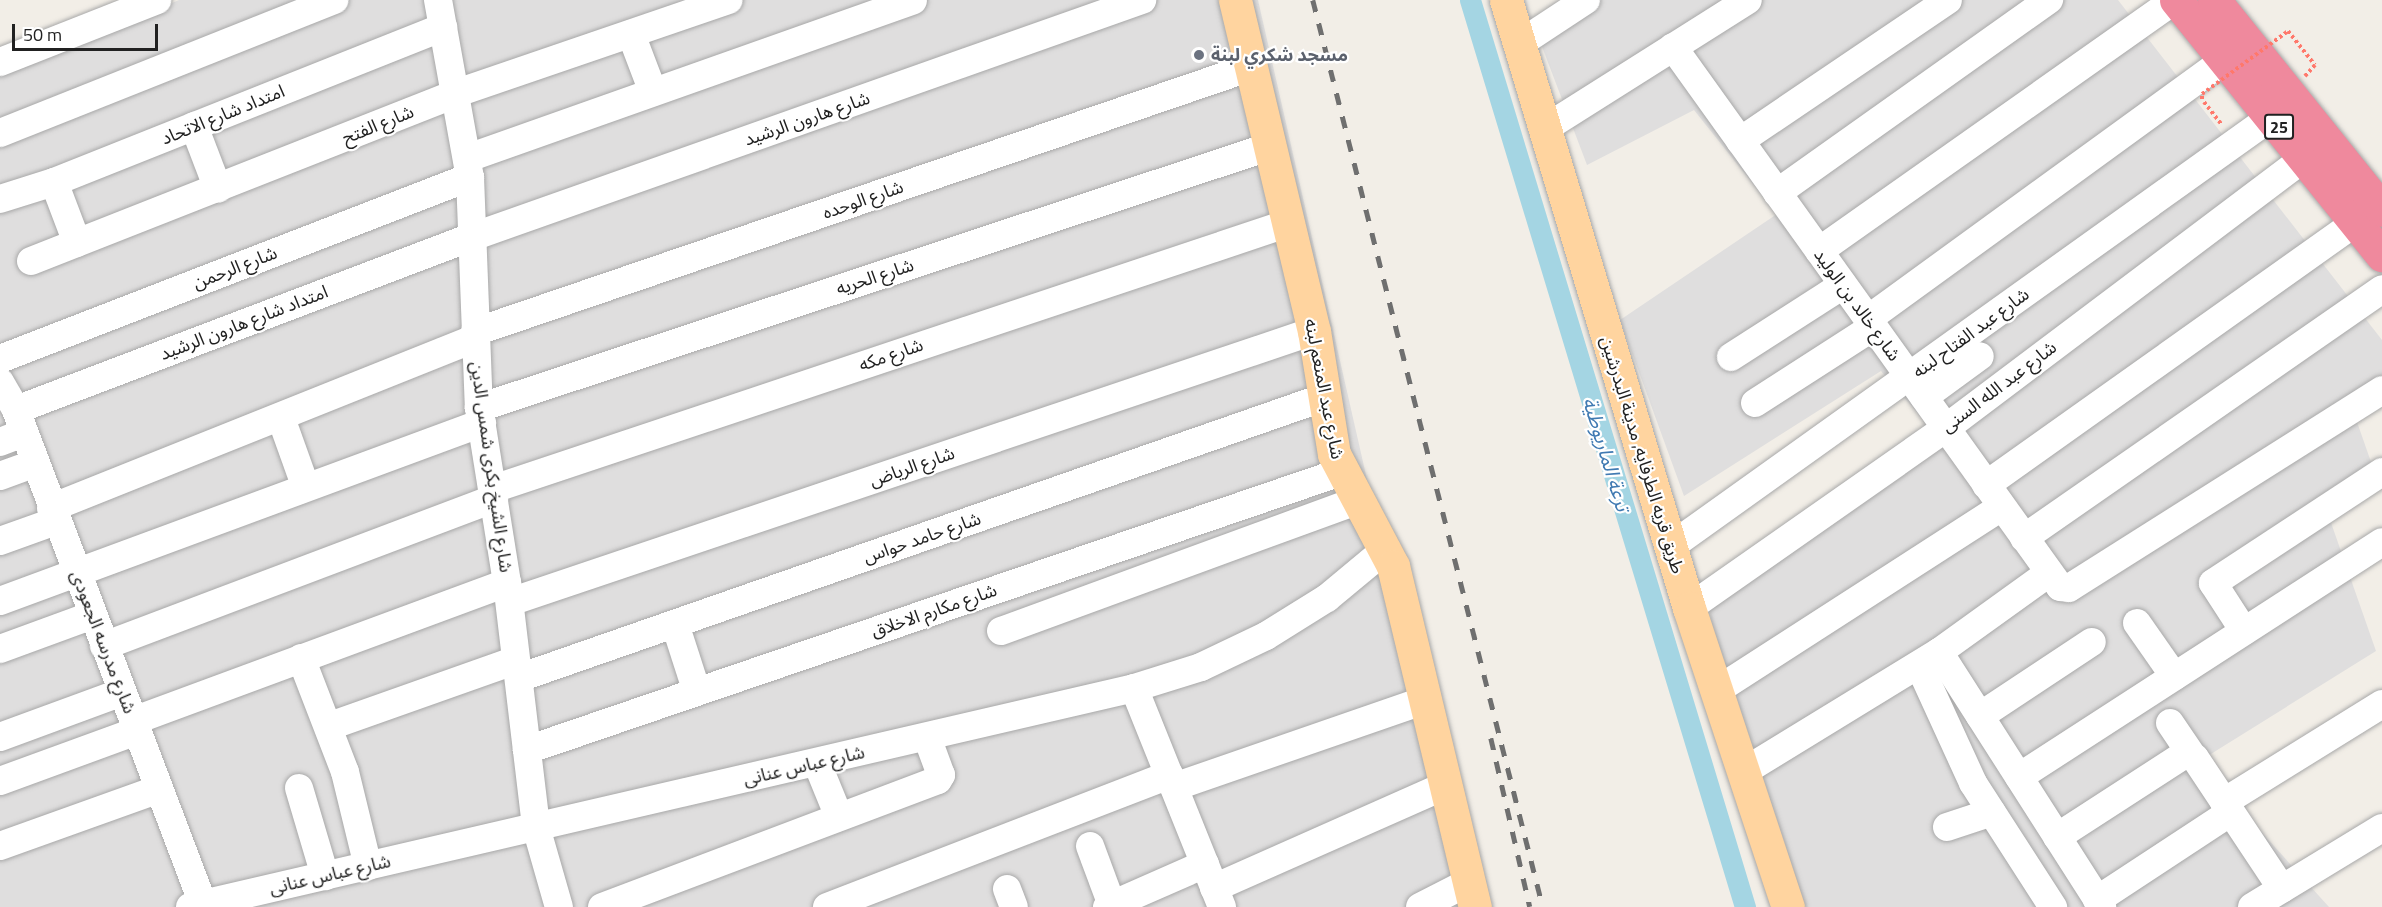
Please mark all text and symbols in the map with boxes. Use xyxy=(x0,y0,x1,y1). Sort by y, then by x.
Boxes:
scale bar xyxy=(15,12,160,50)
text: 50 m xyxy=(23,21,62,48)
place label: مسجد شكري لبنة xyxy=(1211,44,1348,66)
marker: مسجد شكري لبنة xyxy=(1192,48,1206,62)
street label: امتداد شارع الاتحاد xyxy=(158,80,288,150)
street label: شارع هارون الرشيد xyxy=(741,87,873,151)
street label: شارع الفتح xyxy=(339,101,417,149)
road number: 25 xyxy=(2264,114,2294,140)
street label: شارع الوحده xyxy=(820,176,906,224)
street label: شارع الرحمن xyxy=(190,242,280,294)
street label: شارع خالد بن الوليد xyxy=(1809,245,1905,365)
street label: شارع الحريه xyxy=(834,254,916,300)
street label: امتداد شارع هارون الرشيد xyxy=(157,281,331,365)
street label: شارع عبد الفتاح لبنه xyxy=(1908,283,2034,383)
street label: شارع عبد المنعم لبنه xyxy=(1300,317,1348,461)
street label: شارع مكه xyxy=(856,334,926,376)
street label: طريق قريه الطرفايه, مدينة البدرشين xyxy=(1596,334,1688,576)
street label: شارع عبد الله السنى xyxy=(1937,337,2061,437)
street label: شارع الشيخ بكرى شمس الدين xyxy=(465,360,517,574)
water label: ترعة الماريوطية xyxy=(1578,394,1636,514)
street label: شارع الرياض xyxy=(867,442,957,492)
street label: شارع حامد حواس xyxy=(860,508,984,568)
street label: شارع مدرسه الجعودى xyxy=(66,567,140,717)
street label: شارع مكارم الاخلاق xyxy=(868,579,1000,643)
street label: شارع عباس عنانى xyxy=(741,742,867,790)
street label: شارع عباس عنانى xyxy=(267,851,393,899)

